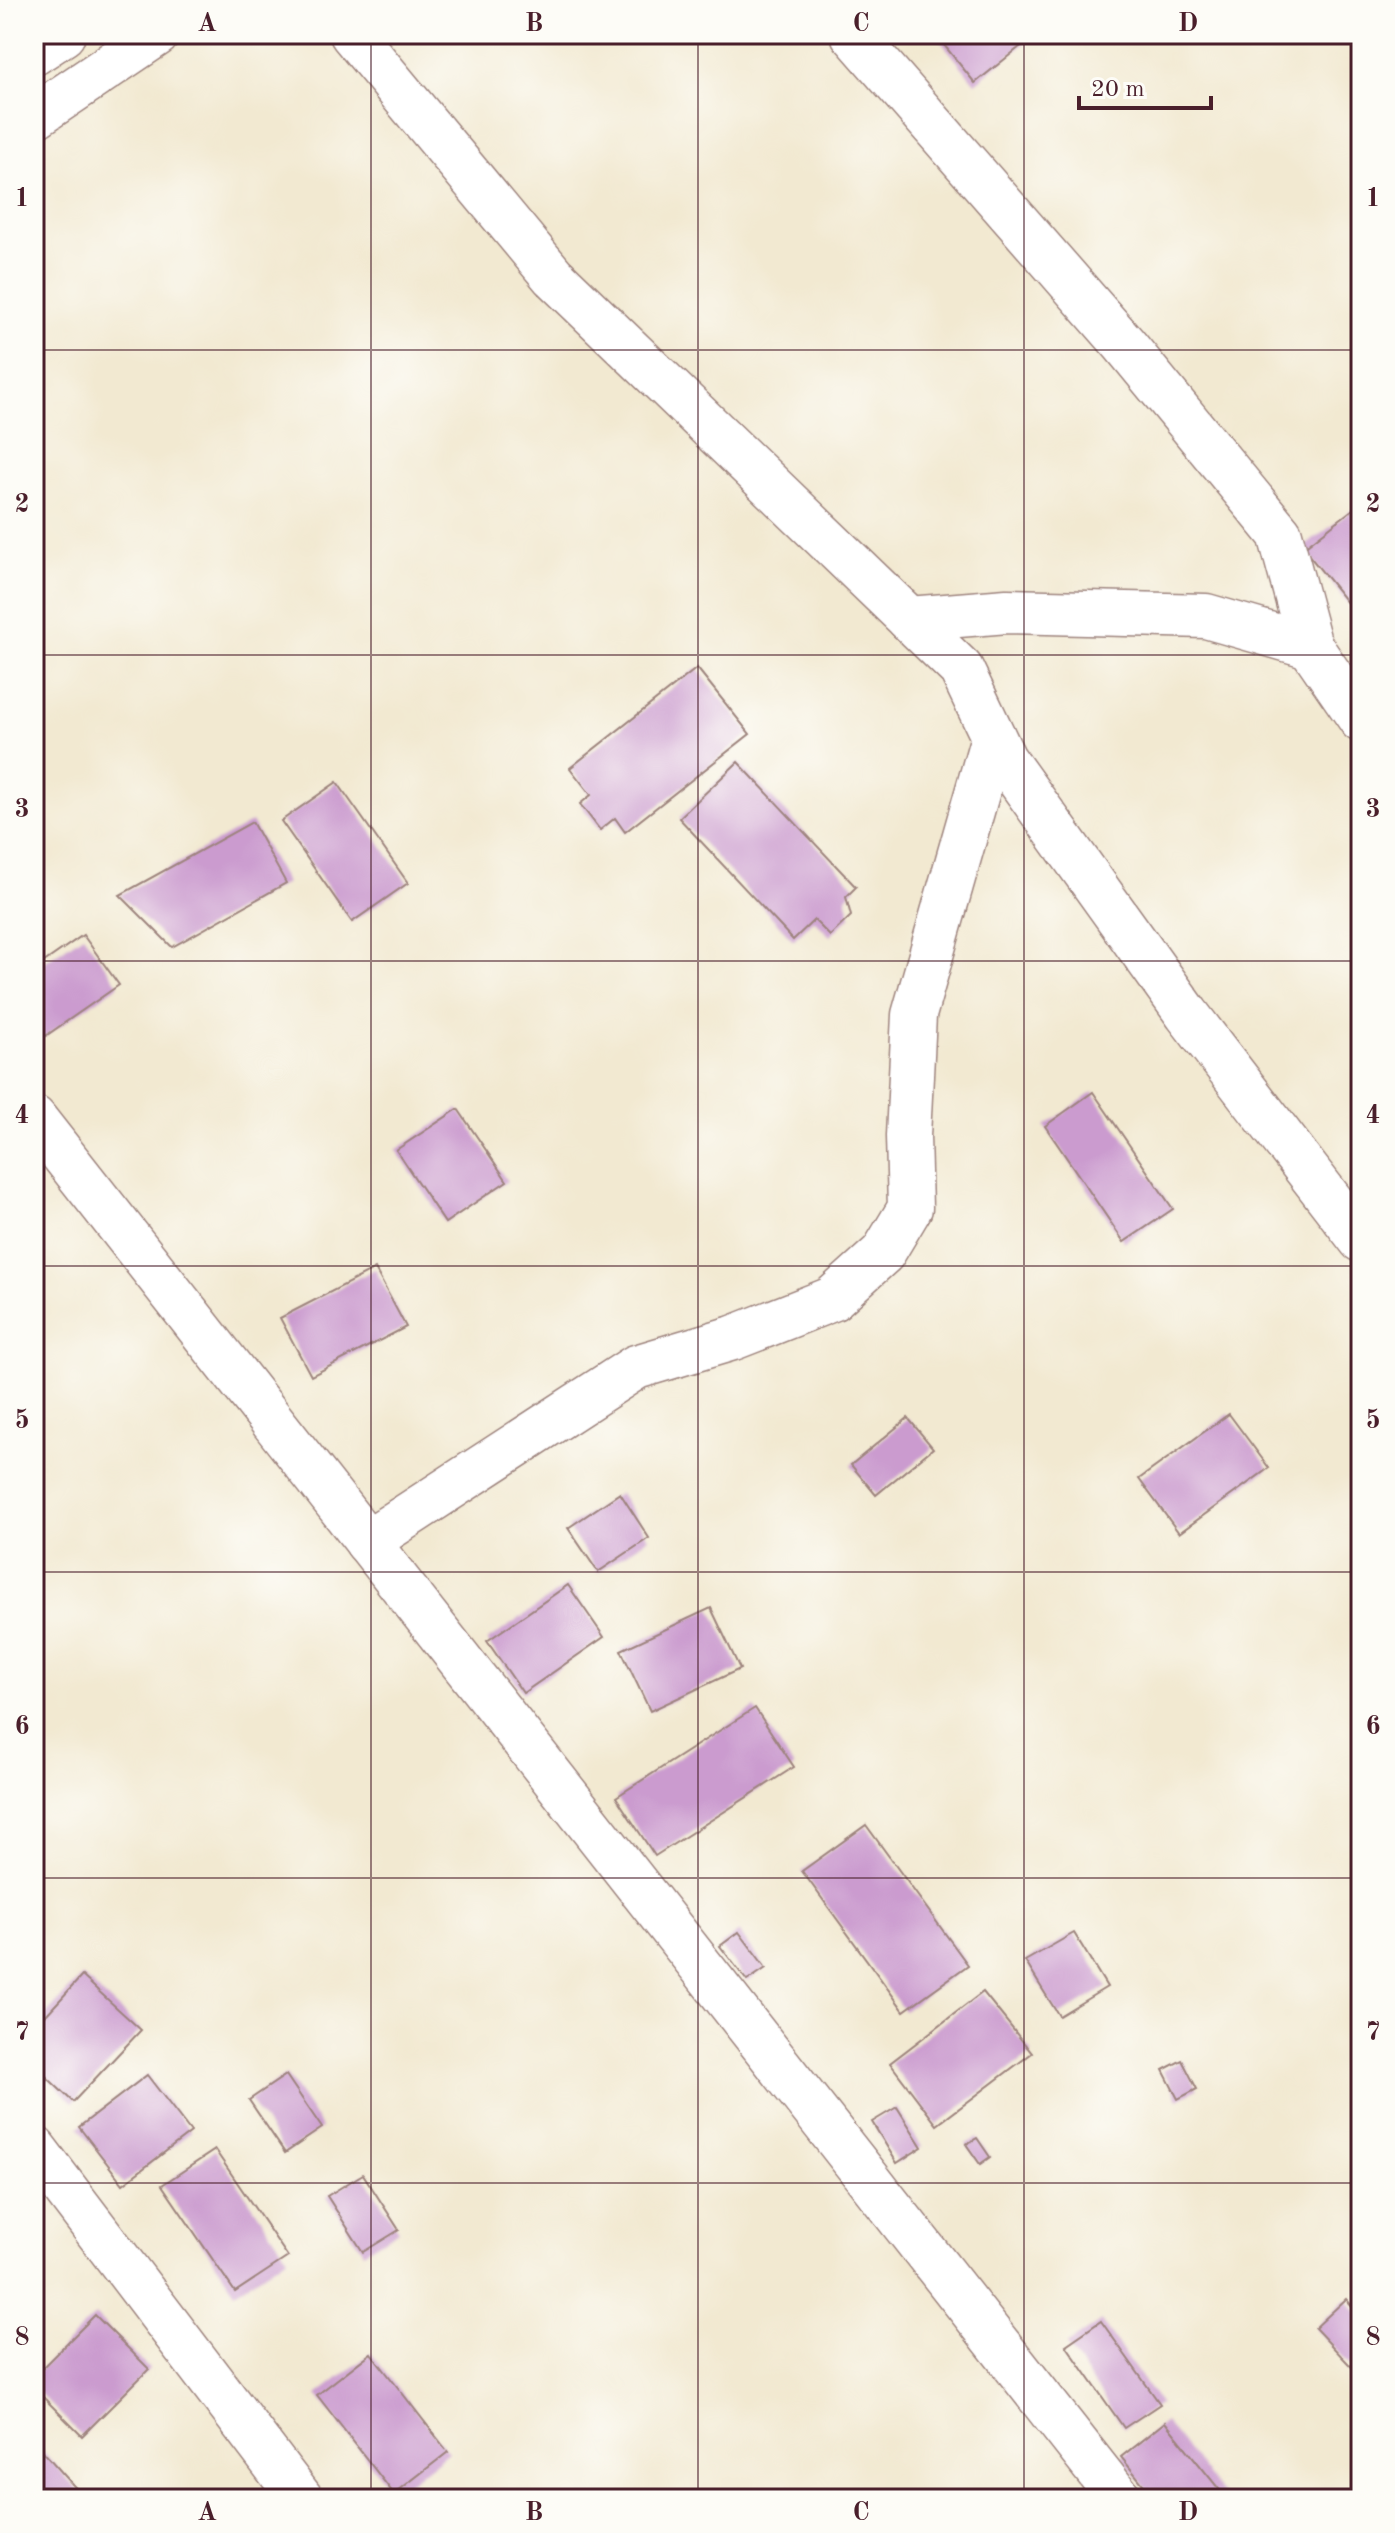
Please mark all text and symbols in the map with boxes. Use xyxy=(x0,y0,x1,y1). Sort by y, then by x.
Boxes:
text: A xyxy=(197,11,217,37)
text: B xyxy=(525,11,543,37)
text: C xyxy=(852,11,870,37)
text: D xyxy=(1178,11,1198,37)
scale bar xyxy=(1079,60,1211,110)
text: 20 m xyxy=(1091,78,1145,102)
text: 1 xyxy=(14,186,30,212)
text: 1 xyxy=(1365,186,1381,212)
text: 2 xyxy=(14,492,30,518)
text: 2 xyxy=(1365,492,1381,518)
text: 3 xyxy=(14,797,30,823)
text: 3 xyxy=(1365,797,1381,823)
text: 4 xyxy=(14,1103,30,1129)
text: 4 xyxy=(1365,1103,1381,1129)
text: 5 xyxy=(14,1408,30,1434)
text: 5 xyxy=(1365,1408,1381,1434)
text: 6 xyxy=(14,1714,30,1740)
text: 6 xyxy=(1365,1714,1381,1740)
text: 7 xyxy=(14,2020,30,2046)
text: 7 xyxy=(1365,2020,1381,2046)
text: 8 xyxy=(14,2325,30,2351)
text: 8 xyxy=(1365,2325,1381,2351)
text: A xyxy=(197,2500,217,2526)
text: B xyxy=(525,2500,543,2526)
text: C xyxy=(852,2500,870,2526)
text: D xyxy=(1178,2500,1198,2526)

